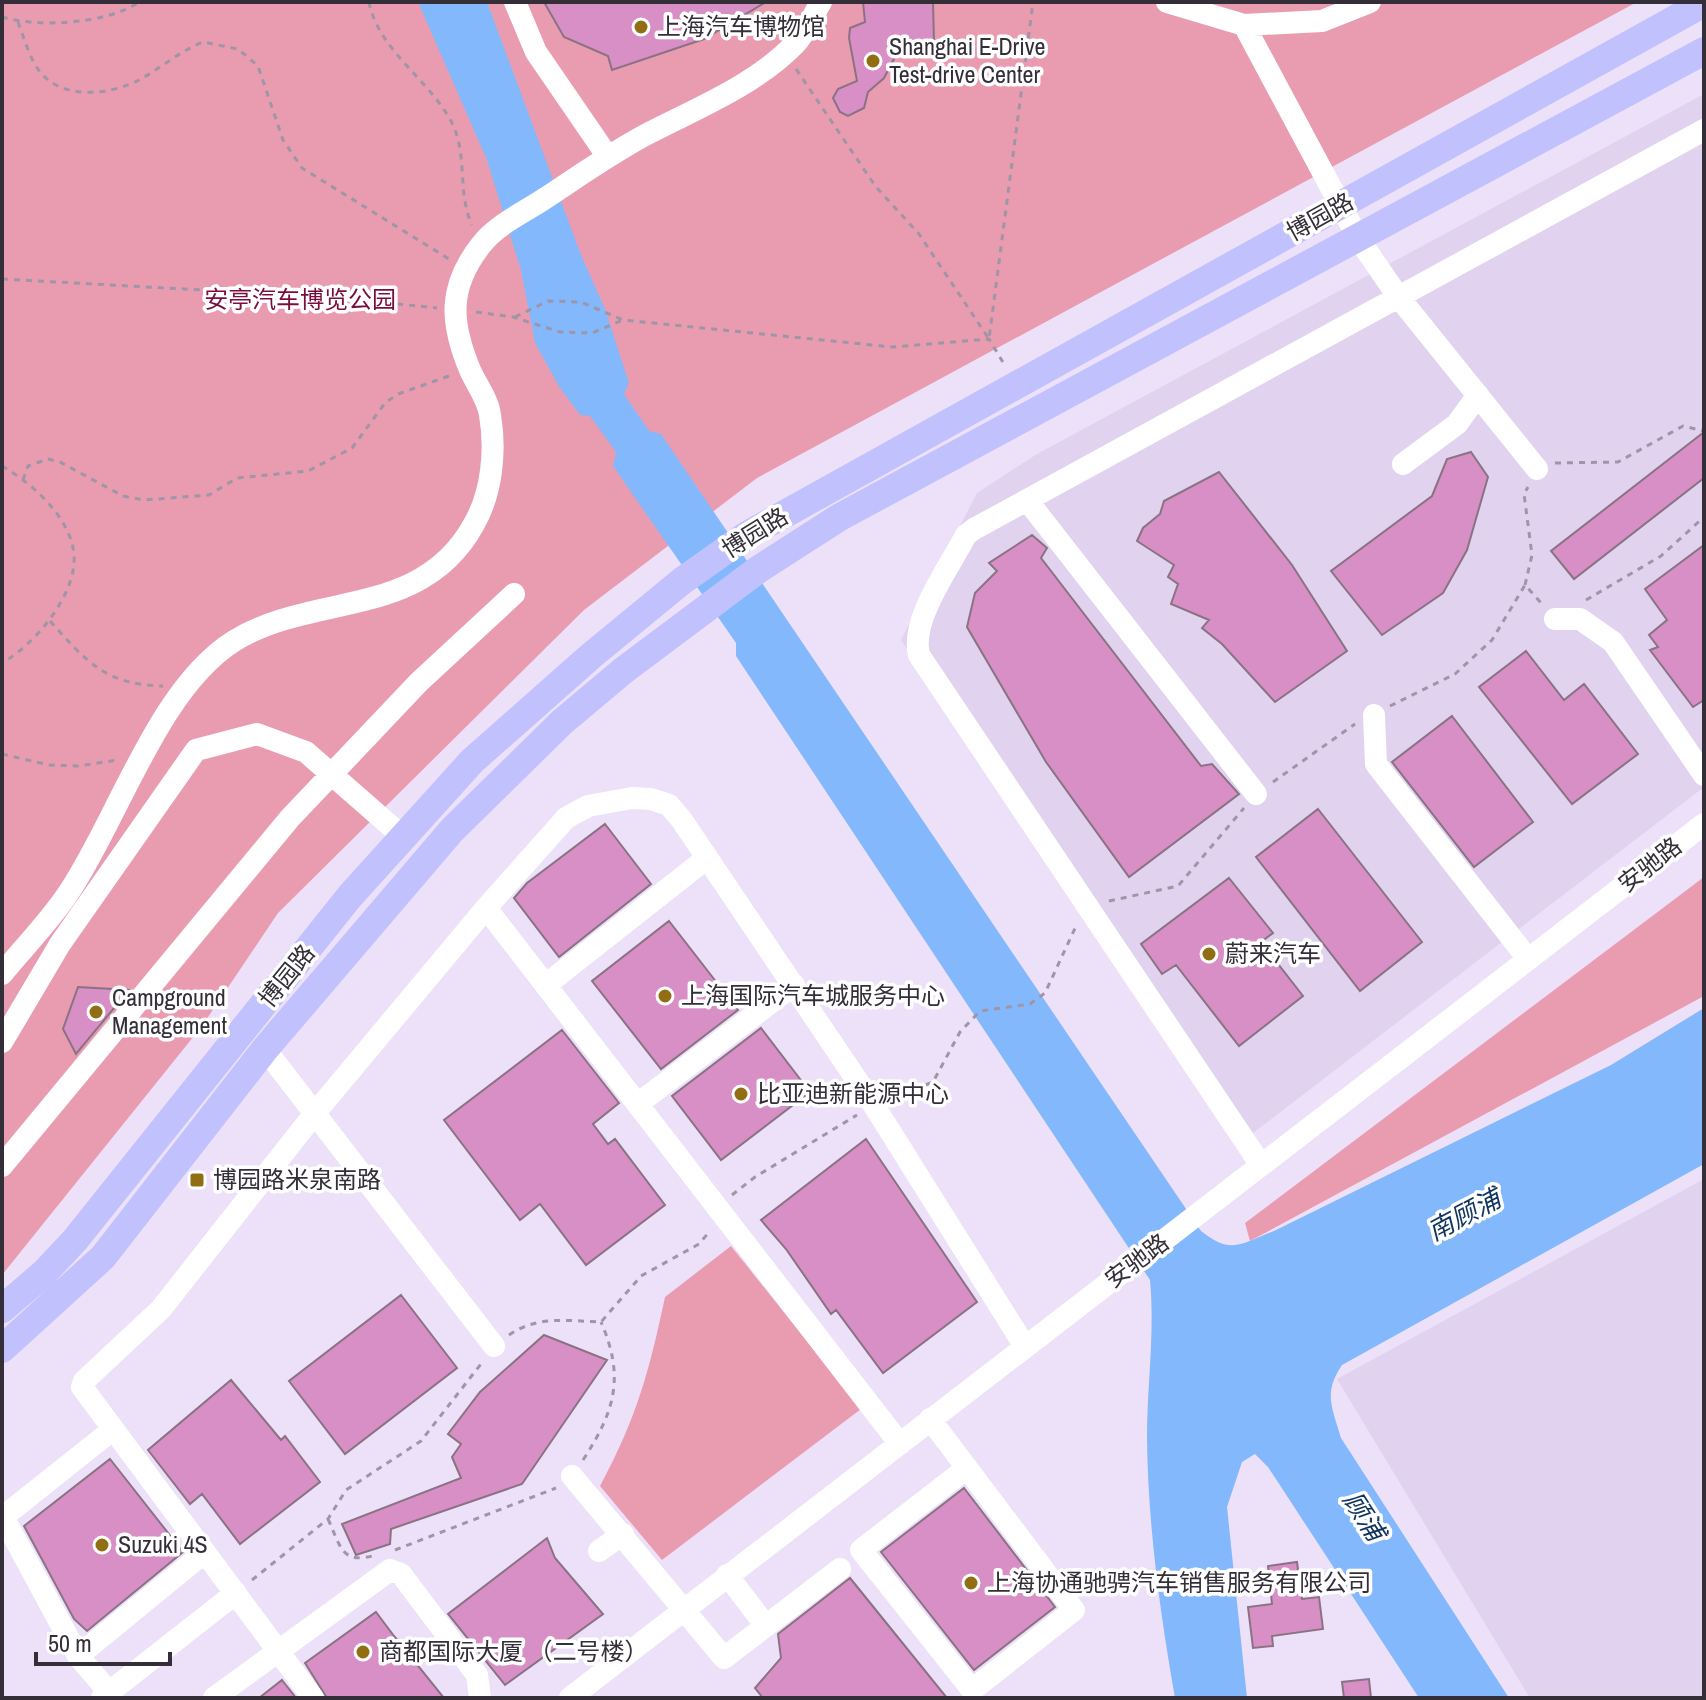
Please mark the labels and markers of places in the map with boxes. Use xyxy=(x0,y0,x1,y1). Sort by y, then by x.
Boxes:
place label: 上海汽车博物馆 xyxy=(657,10,825,42)
marker: 上海汽车博物馆 xyxy=(632,18,650,36)
place label: Shanghai E-Drive Test-drive Center xyxy=(889,30,1045,90)
marker: Shanghai E-Drive Test-drive Center xyxy=(864,52,882,70)
place label: 蔚来汽车 xyxy=(1225,937,1321,969)
marker: 蔚来汽车 xyxy=(1200,945,1218,963)
place label: 上海国际汽车城服务中心 xyxy=(681,979,945,1011)
place label: Campground Management xyxy=(112,981,227,1041)
marker: 上海国际汽车城服务中心 xyxy=(656,987,674,1005)
marker: Campground Management xyxy=(87,1003,105,1021)
place label: 比亚迪新能源中心 xyxy=(757,1077,949,1109)
marker: 比亚迪新能源中心 xyxy=(732,1085,750,1103)
place label: 博园路米泉南路 xyxy=(213,1163,381,1195)
marker: 博园路米泉南路 xyxy=(188,1171,206,1189)
place label: Suzuki 4S xyxy=(118,1528,208,1560)
marker: Suzuki 4S xyxy=(93,1536,111,1554)
place label: 上海协通驰骋汽车销售服务有限公司 xyxy=(987,1566,1371,1598)
marker: 上海协通驰骋汽车销售服务有限公司 xyxy=(962,1574,980,1592)
place label: 商都国际大厦 （二号楼） xyxy=(379,1635,648,1667)
marker: 商都国际大厦 （二号楼） xyxy=(354,1643,372,1661)

